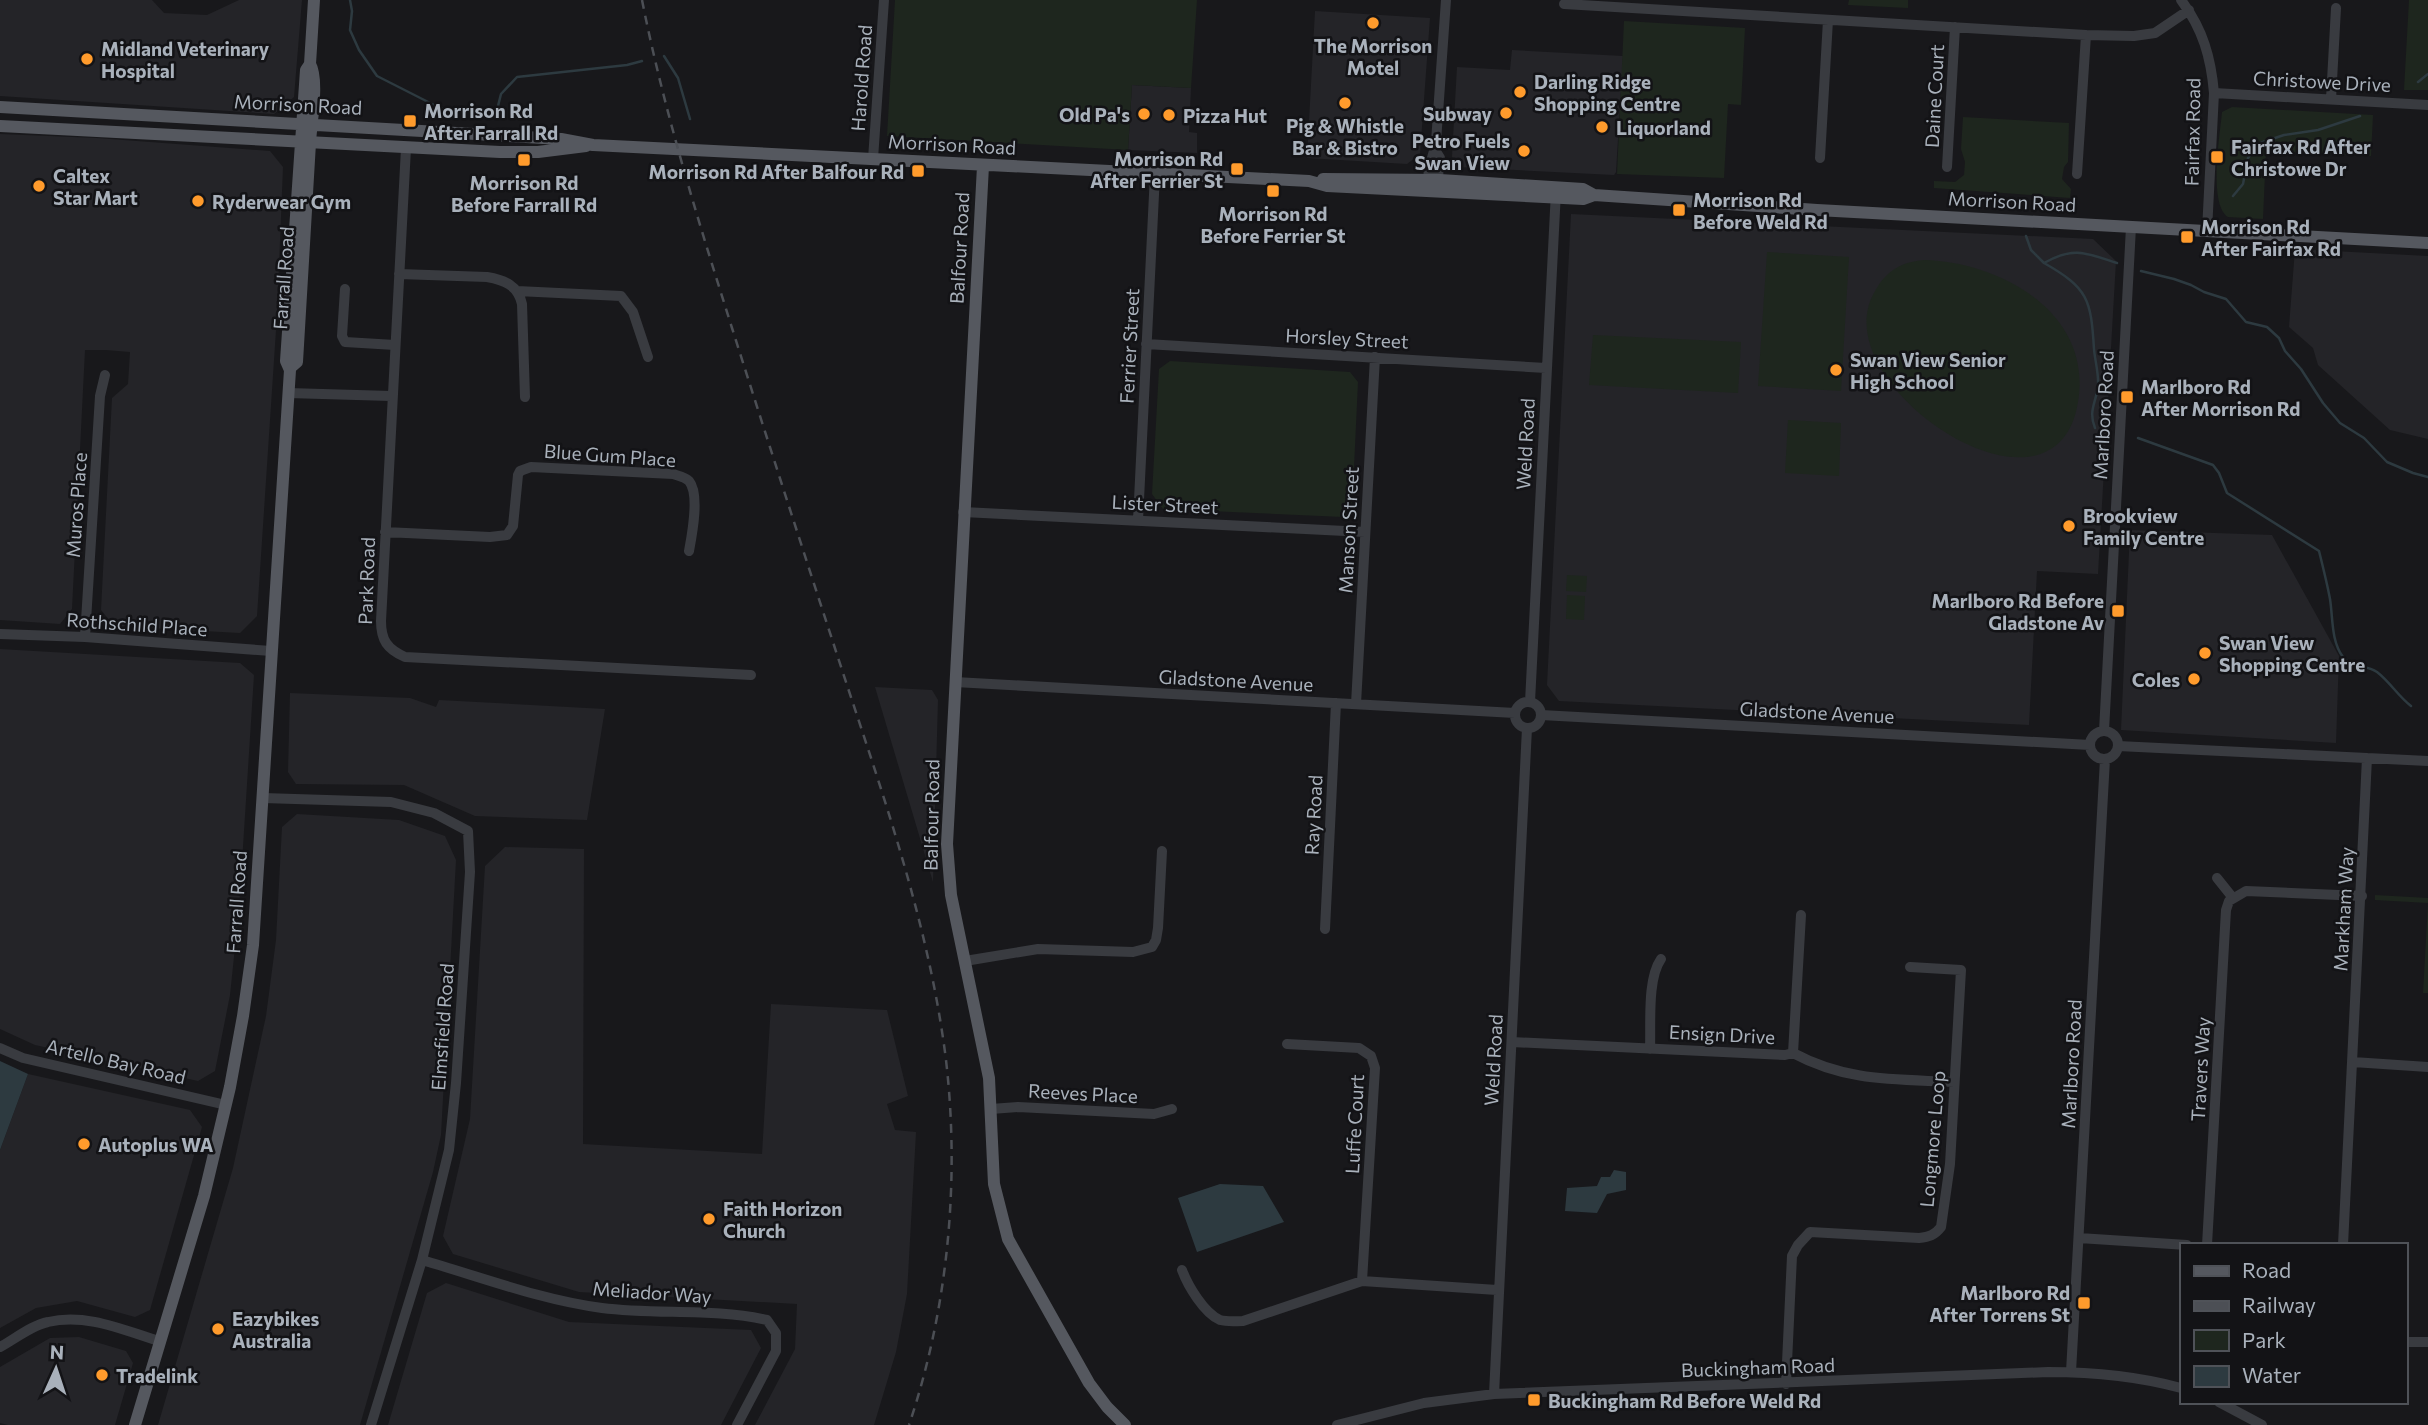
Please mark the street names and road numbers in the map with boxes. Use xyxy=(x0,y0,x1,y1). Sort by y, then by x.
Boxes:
street label: Harold Road xyxy=(846,24,876,132)
street label: Daine Court xyxy=(1920,43,1948,148)
street label: Christowe Drive xyxy=(2252,66,2392,96)
street label: Fairfax Road xyxy=(2180,78,2204,186)
street label: Morrison Road xyxy=(233,89,363,119)
street label: Morrison Road xyxy=(887,129,1017,159)
street label: Morrison Road xyxy=(1947,186,2077,216)
street label: Balfour Road xyxy=(945,192,973,304)
street label: Farrall Road xyxy=(268,226,298,330)
street label: Ferrier Street xyxy=(1114,288,1144,404)
street label: Horsley Street xyxy=(1285,323,1409,353)
street label: Marlboro Road xyxy=(2088,350,2118,480)
street label: Weld Road xyxy=(1511,398,1539,490)
street label: Blue Gum Place xyxy=(543,439,677,471)
street label: Muros Place xyxy=(61,452,91,558)
street label: Manson Street xyxy=(1333,466,1363,594)
street label: Lister Street xyxy=(1111,490,1219,518)
street label: Park Road xyxy=(353,537,379,625)
street label: Rothschild Place xyxy=(66,608,208,640)
street label: Gladstone Avenue xyxy=(1158,664,1314,696)
street label: Gladstone Avenue xyxy=(1739,696,1895,728)
street label: Balfour Road xyxy=(919,759,943,871)
street label: Ray Road xyxy=(1299,774,1327,856)
street label: Markham Way xyxy=(2328,846,2358,972)
street label: Farrall Road xyxy=(221,850,251,954)
street label: Elmsfield Road xyxy=(426,963,458,1091)
street label: Marlboro Road xyxy=(2056,999,2086,1129)
street label: Weld Road xyxy=(1479,1014,1507,1106)
street label: Travers Way xyxy=(2186,1016,2214,1122)
street label: Ensign Drive xyxy=(1668,1020,1776,1048)
street label: Artello Bay Road xyxy=(44,1034,188,1088)
street label: Longmore Loop xyxy=(1915,1070,1949,1208)
street label: Luffe Court xyxy=(1340,1073,1368,1174)
street label: Reeves Place xyxy=(1028,1079,1138,1107)
street label: Meliador Way xyxy=(592,1276,712,1308)
street label: Buckingham Road xyxy=(1681,1353,1835,1381)

